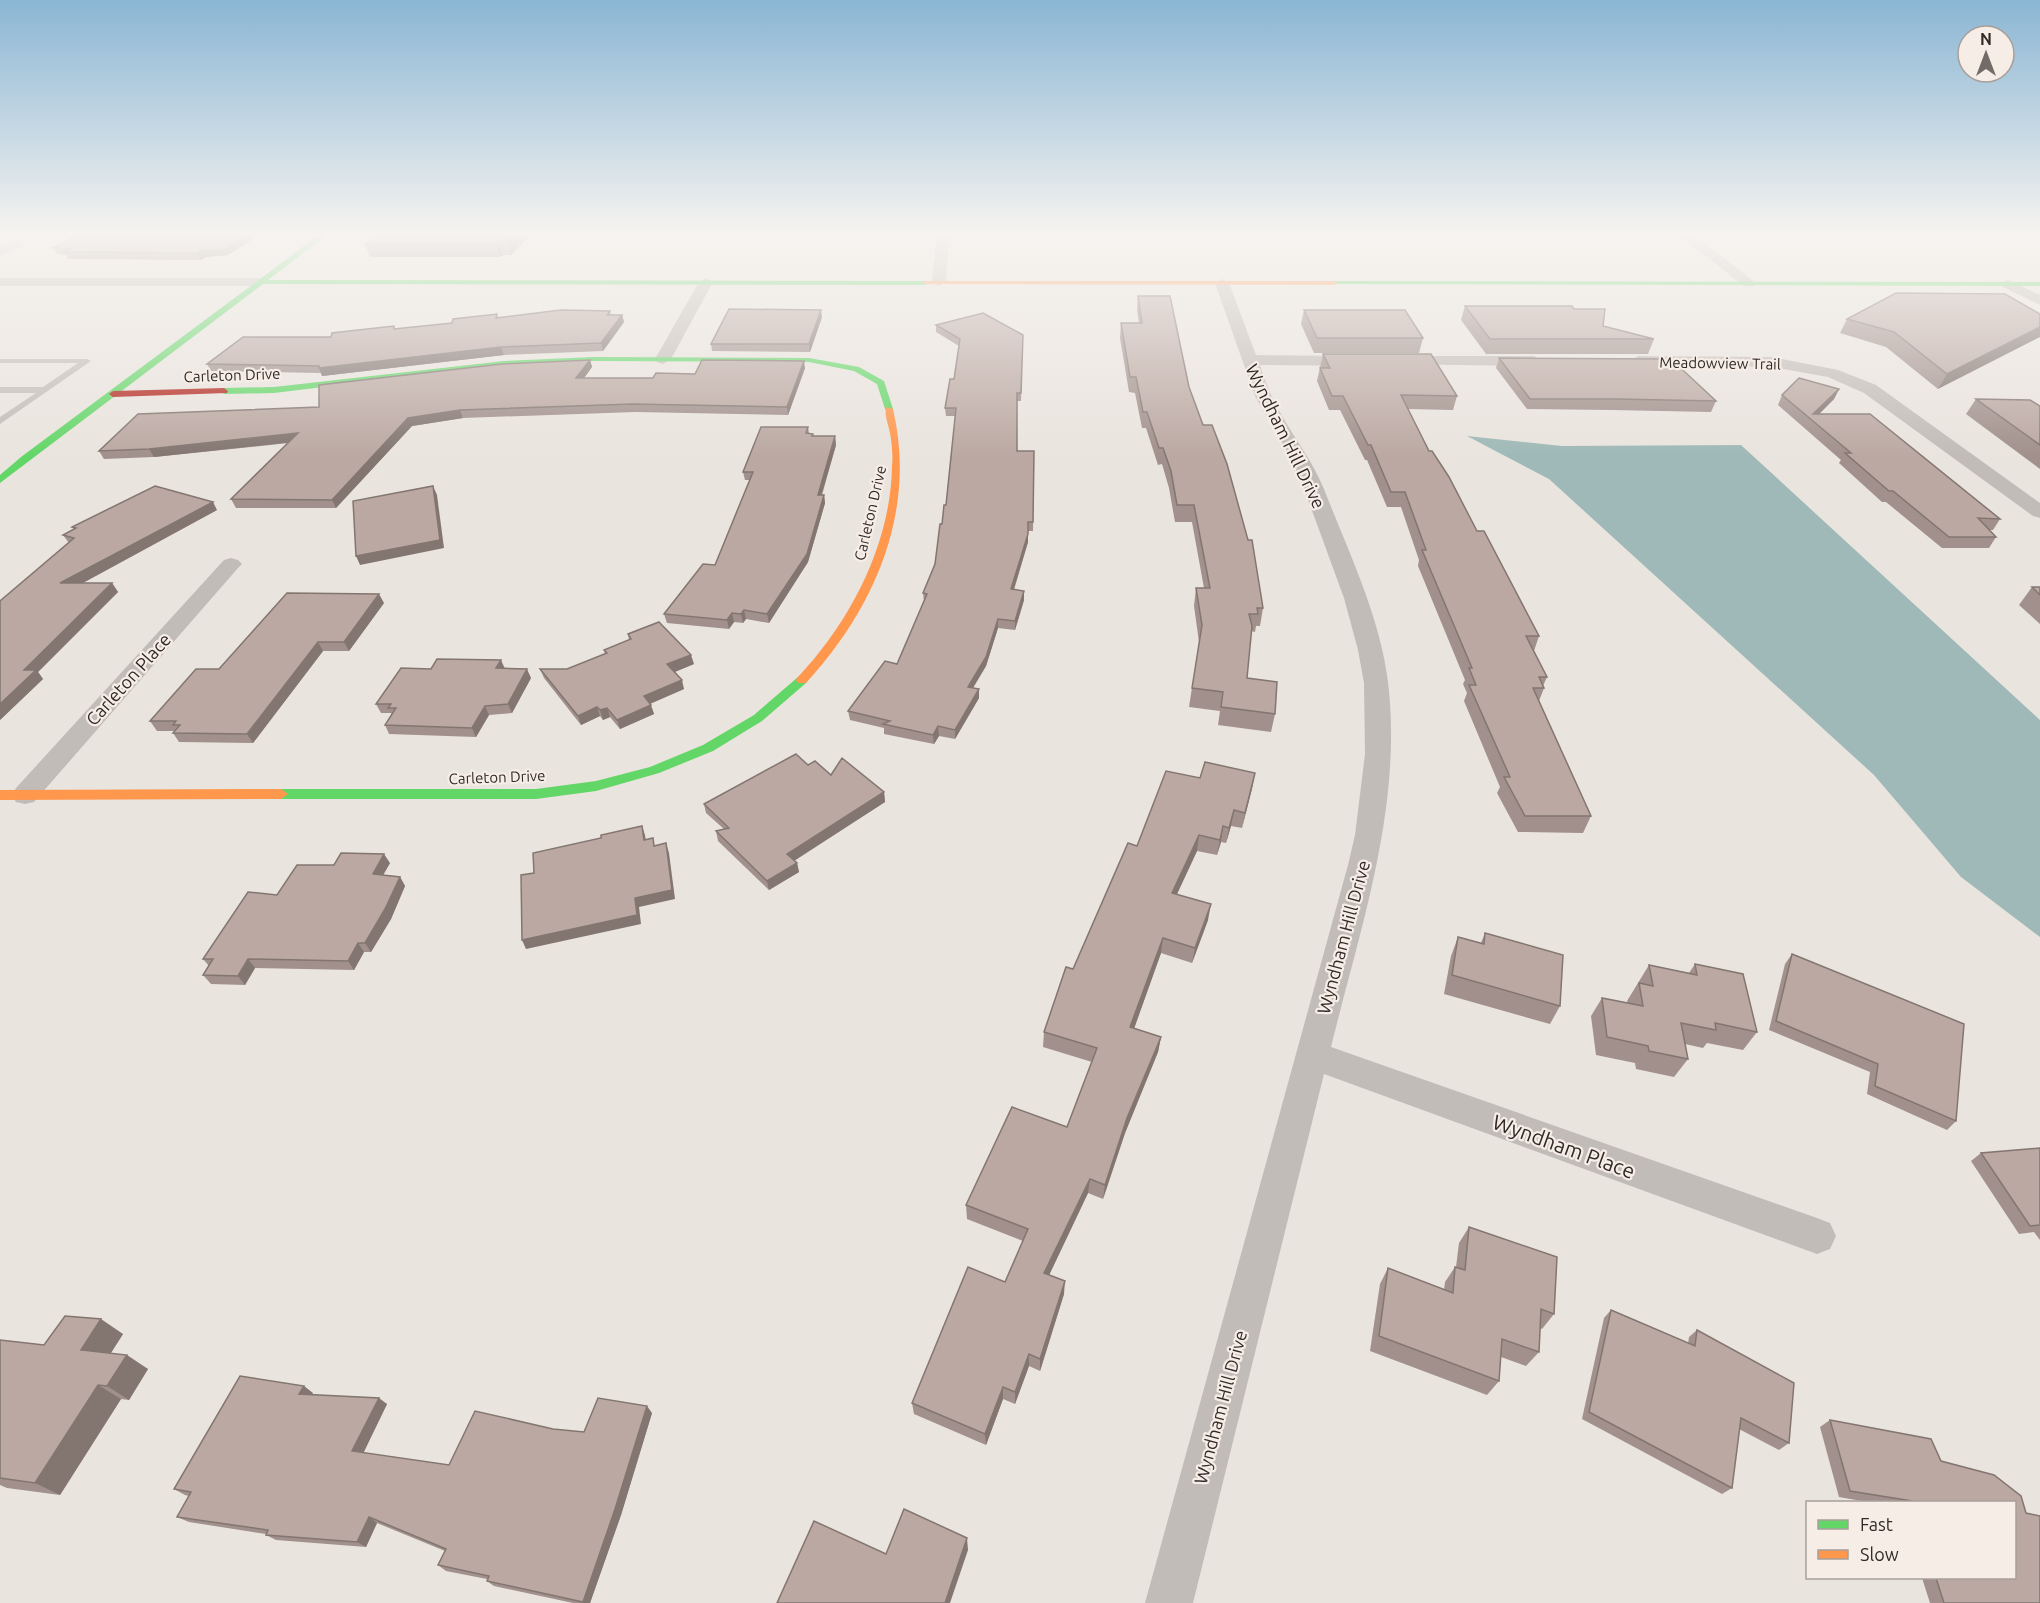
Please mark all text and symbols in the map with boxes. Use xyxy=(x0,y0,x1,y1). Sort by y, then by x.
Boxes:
north arrow xyxy=(1956,24,2016,84)
text: N xyxy=(1980,30,1992,48)
street label: Meadowview Trail xyxy=(1659,353,1781,373)
street label: Wyndham Hill Drive xyxy=(1242,360,1330,512)
street label: Carleton Drive xyxy=(183,365,281,385)
street label: Carleton Drive xyxy=(851,464,889,562)
street label: Carleton Place xyxy=(82,629,174,729)
street label: Carleton Drive xyxy=(448,767,546,787)
street label: Wyndham Hill Drive xyxy=(1313,858,1373,1016)
street label: Wyndham Place xyxy=(1490,1109,1638,1183)
street label: Wyndham Hill Drive xyxy=(1190,1328,1250,1486)
legend xyxy=(1806,1501,2016,1579)
text: Fast xyxy=(1860,1514,1893,1534)
text: Slow xyxy=(1860,1544,1899,1564)

